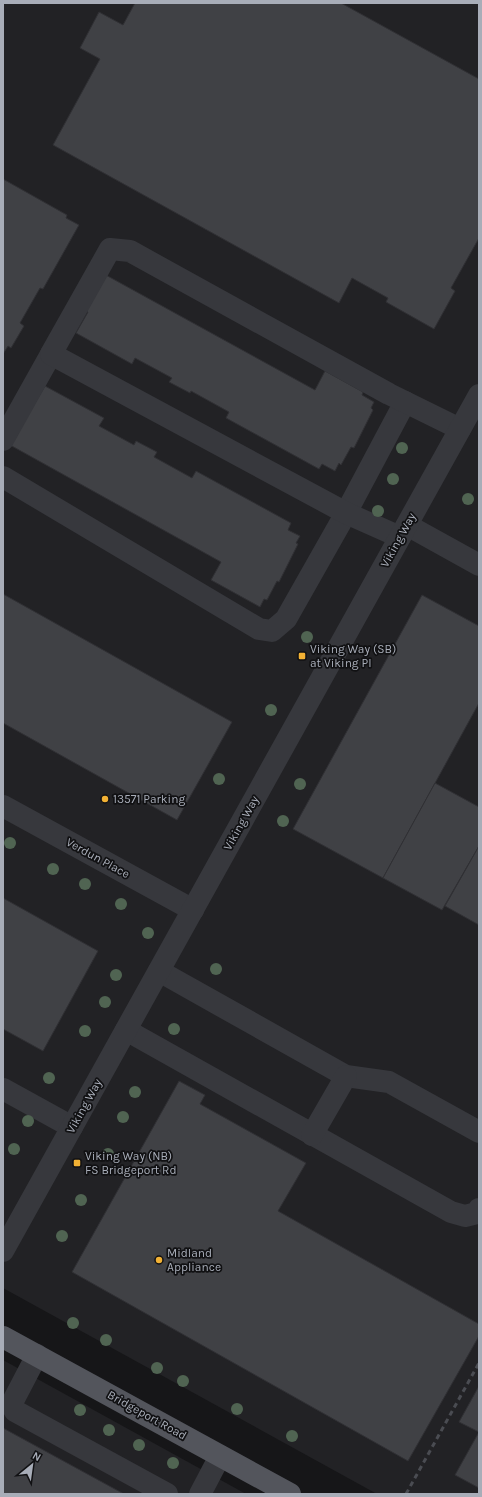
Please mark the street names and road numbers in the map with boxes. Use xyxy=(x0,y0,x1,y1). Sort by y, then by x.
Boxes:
street label: Viking Way xyxy=(377,510,419,570)
street label: Viking Way xyxy=(220,793,262,853)
street label: Verdun Place xyxy=(64,835,132,881)
street label: Viking Way xyxy=(63,1076,105,1136)
street label: Bridgeport Road xyxy=(105,1387,189,1443)

